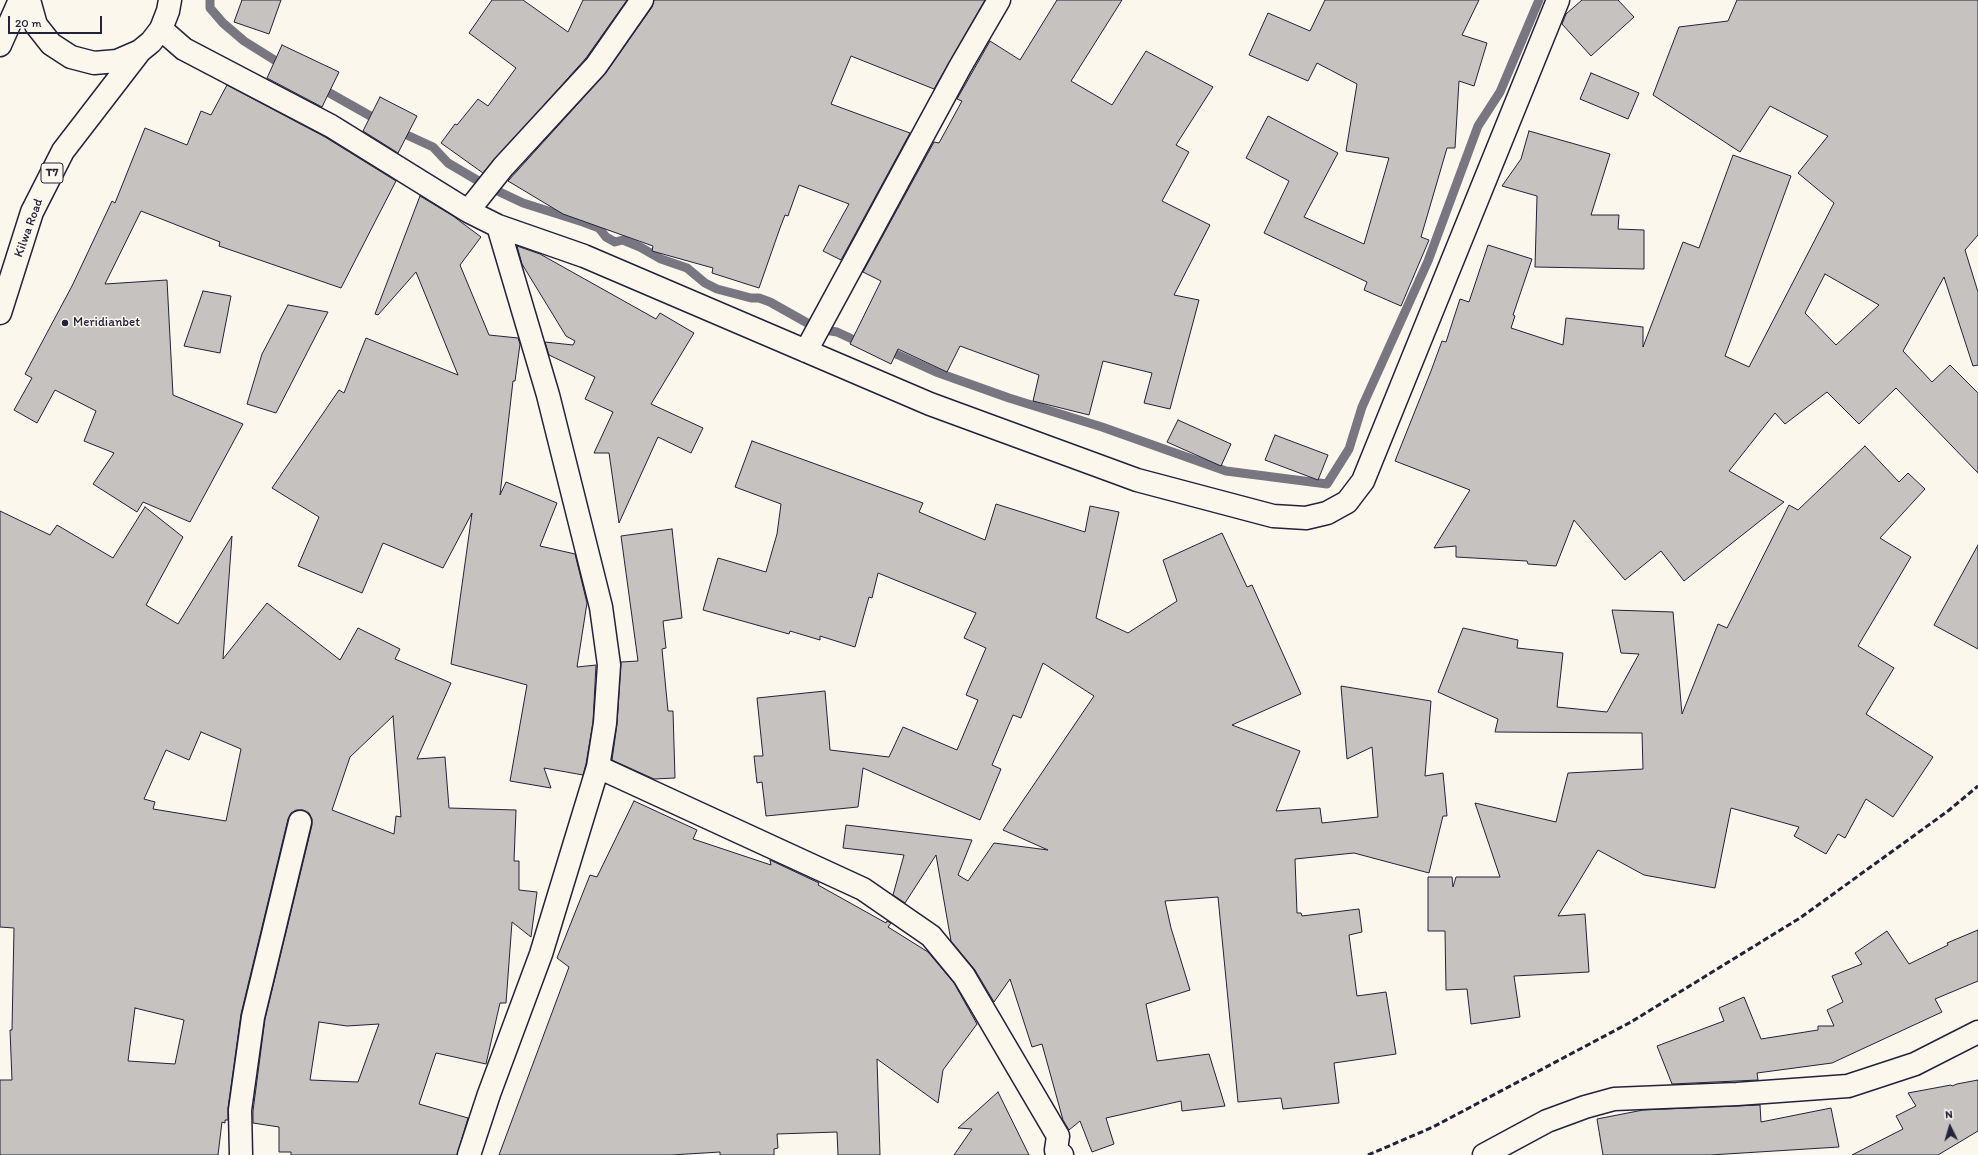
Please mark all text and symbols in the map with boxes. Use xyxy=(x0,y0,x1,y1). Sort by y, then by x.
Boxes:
scale bar xyxy=(10,8,104,34)
text: 20 m xyxy=(15,16,42,30)
road number: T7 xyxy=(41,163,63,183)
street label: Kilwa Road xyxy=(11,196,47,260)
place label: Meridianbet xyxy=(73,315,140,331)
marker: Meridianbet xyxy=(60,318,70,328)
north arrow xyxy=(1930,1107,1970,1147)
text: N xyxy=(1945,1108,1953,1121)

